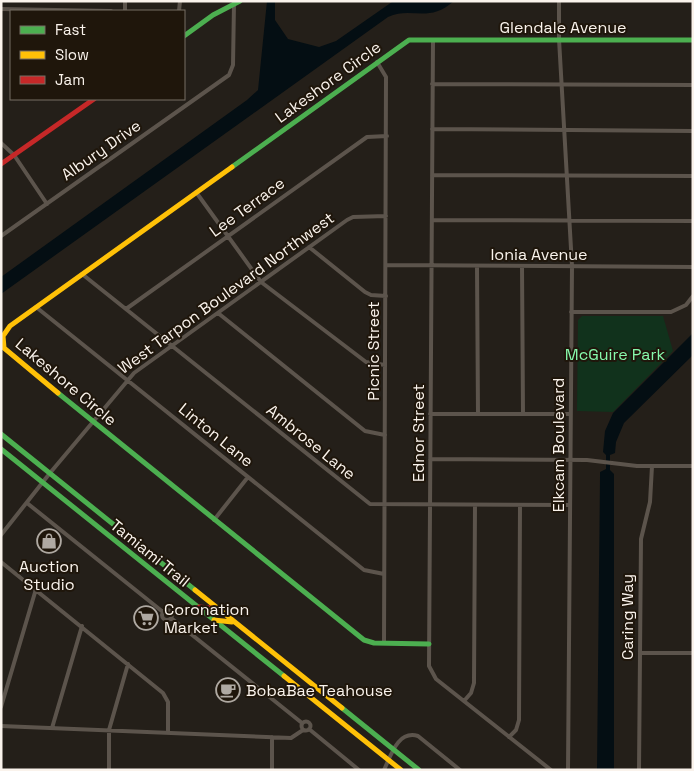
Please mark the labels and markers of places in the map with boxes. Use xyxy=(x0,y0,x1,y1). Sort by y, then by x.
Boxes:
shop icon: Auction Studio xyxy=(36,528,62,554)
place label: Auction Studio xyxy=(19,556,79,595)
place label: Coronation Market xyxy=(164,599,249,638)
supermarket icon: Coronation Market xyxy=(133,605,159,631)
cafe icon: BobaBae Teahouse xyxy=(215,677,241,703)
place label: BobaBae Teahouse xyxy=(246,680,393,701)

